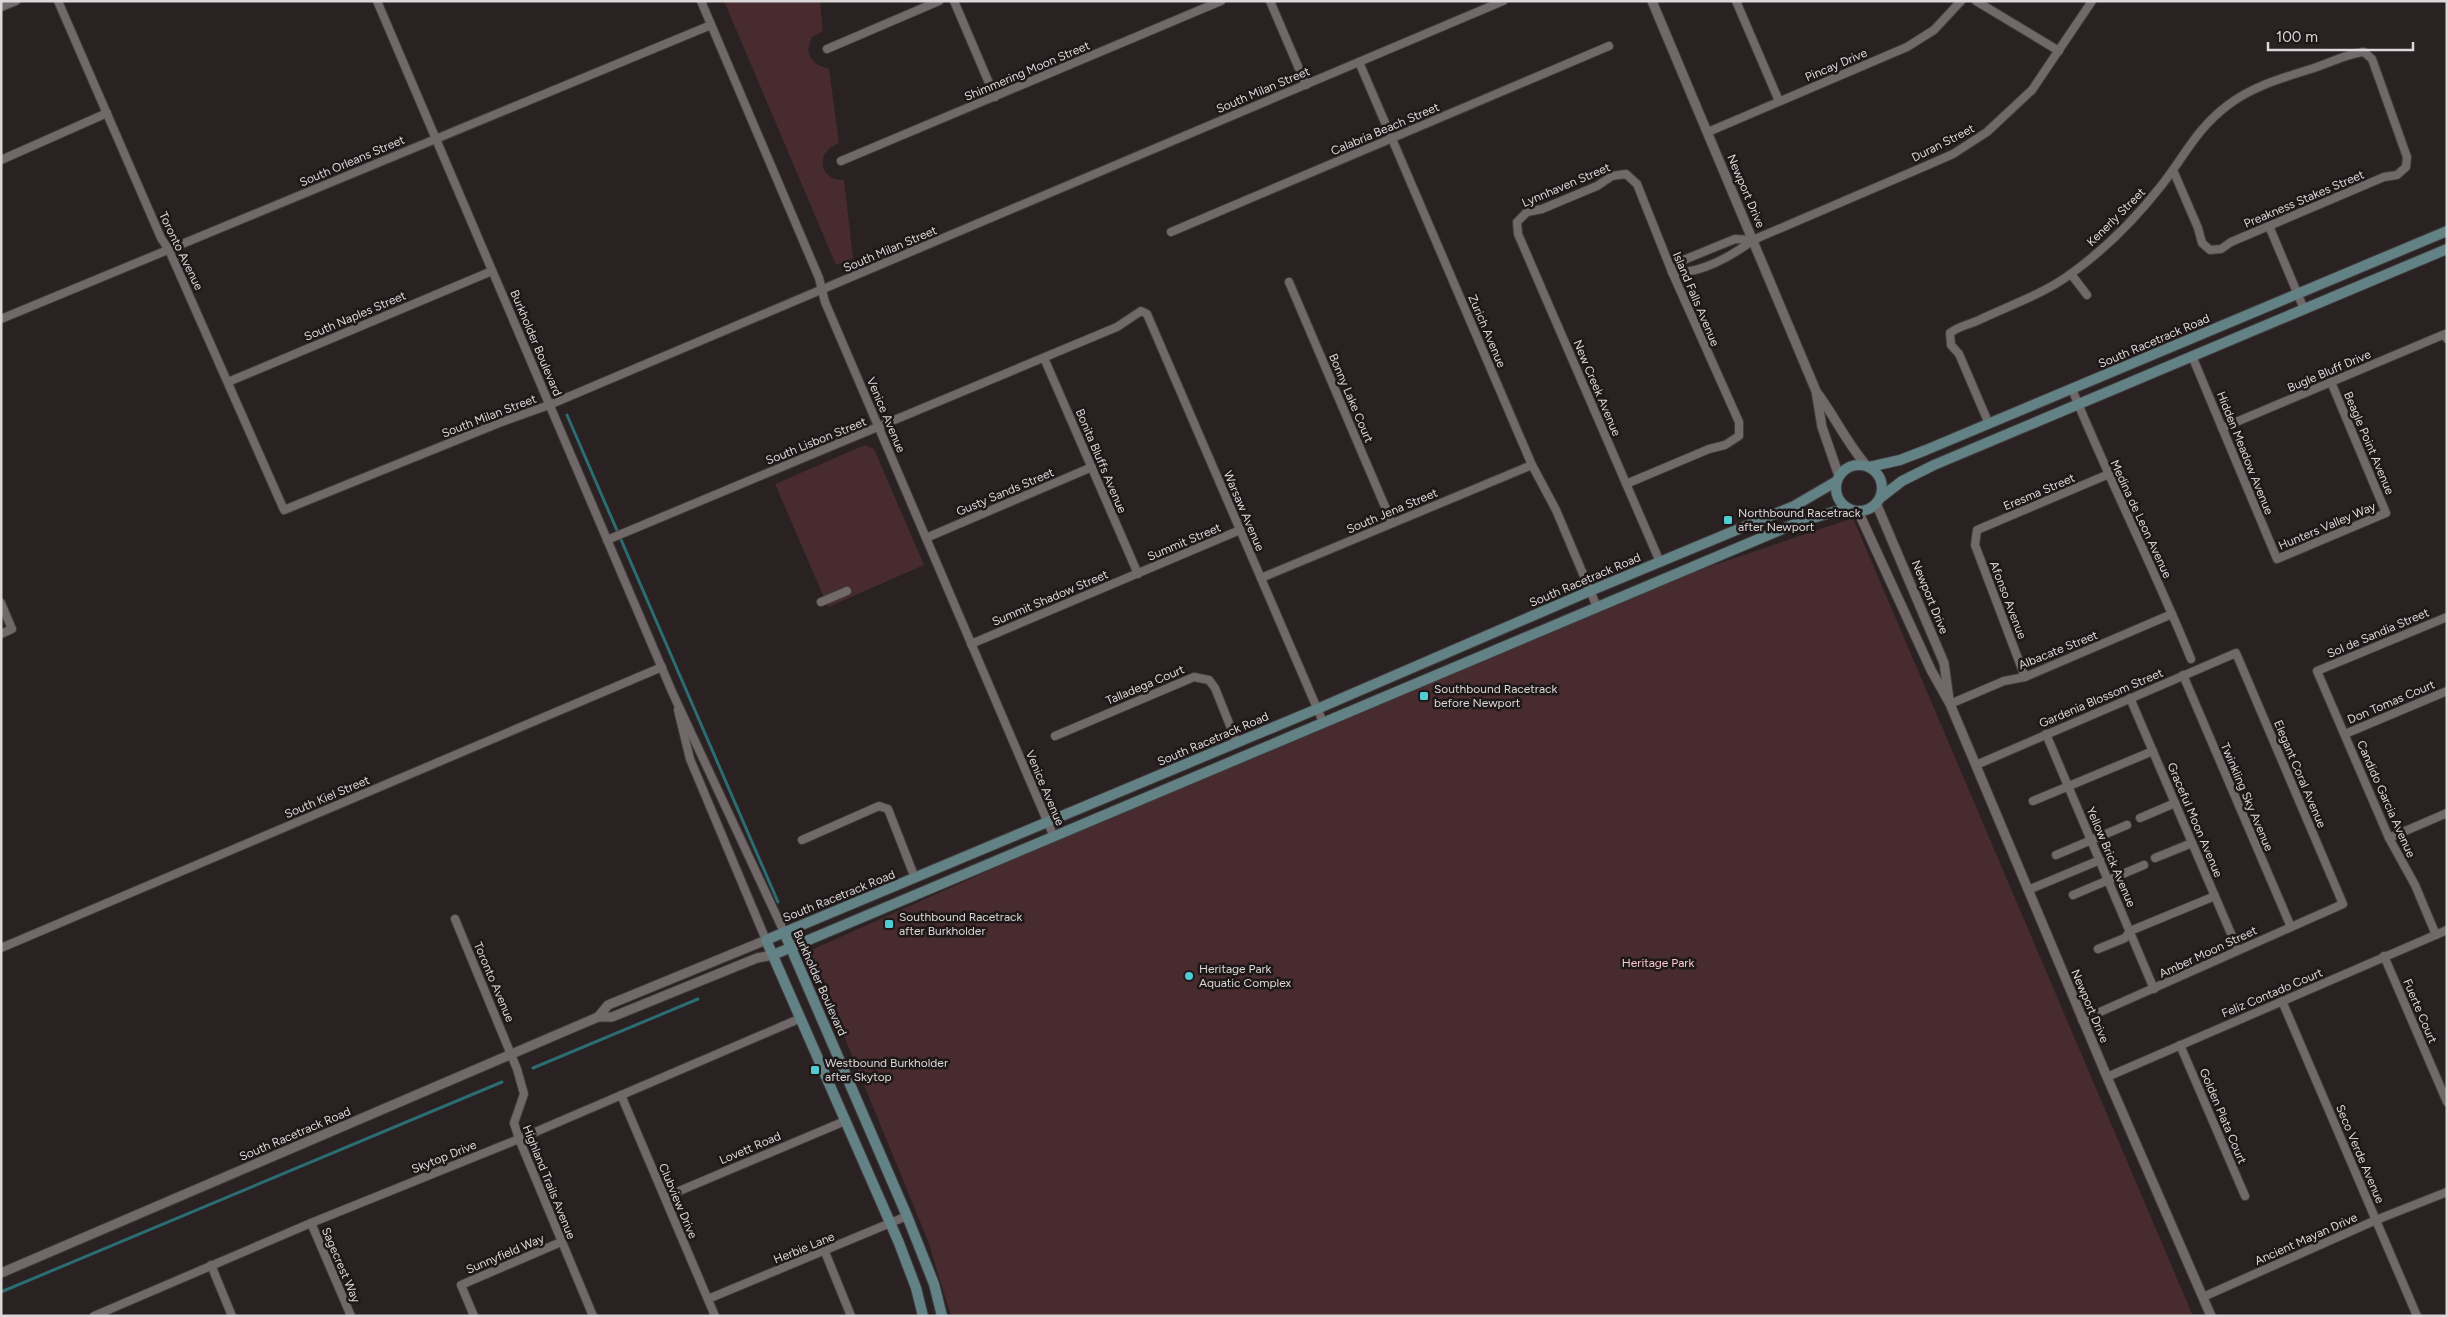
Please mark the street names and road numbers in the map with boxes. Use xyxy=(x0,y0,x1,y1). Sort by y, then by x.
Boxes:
street label: Shimmering Moon Street xyxy=(962,38,1092,104)
street label: Pincay Drive xyxy=(1803,45,1870,84)
street label: South Milan Street xyxy=(1214,64,1312,116)
street label: Calabria Beach Street xyxy=(1329,100,1442,158)
street label: Duran Street xyxy=(1909,121,1977,165)
street label: South Orleans Street xyxy=(297,132,407,189)
street label: Newport Drive xyxy=(1724,152,1768,230)
street label: Lynnhaven Street xyxy=(1520,160,1613,210)
street label: Preakness Stakes Street xyxy=(2242,167,2367,231)
street label: Kenerly Street xyxy=(2084,185,2148,249)
street label: Toronto Avenue xyxy=(156,209,206,293)
street label: South Milan Street xyxy=(841,223,939,275)
street label: Island Falls Avenue xyxy=(1670,250,1722,349)
street label: South Naples Street xyxy=(302,288,408,344)
street label: Burkholder Boulevard xyxy=(507,288,565,398)
street label: Zurich Avenue xyxy=(1465,292,1509,370)
street label: South Racetrack Road xyxy=(2096,311,2212,371)
street label: New Creek Avenue xyxy=(1570,338,1624,439)
street label: Bugle Bluff Drive xyxy=(2285,347,2373,395)
street label: Bonny Lake Court xyxy=(1326,351,1376,445)
street label: Venice Avenue xyxy=(864,375,908,455)
street label: Hidden Meadow Avenue xyxy=(2214,389,2276,517)
street label: Beagle Point Avenue xyxy=(2341,389,2397,497)
street label: South Milan Street xyxy=(440,391,539,440)
street label: Bonita Bluffs Avenue xyxy=(1073,407,1130,516)
street label: South Lisbon Street xyxy=(764,414,869,468)
street label: Medina de Leon Avenue xyxy=(2107,458,2175,581)
street label: Gusty Sands Street xyxy=(954,465,1056,519)
street label: Warsaw Avenue xyxy=(1221,469,1267,554)
street label: Eresma Street xyxy=(2001,470,2077,513)
street label: South Jena Street xyxy=(1344,485,1440,536)
street label: Hunters Valley Way xyxy=(2276,499,2378,553)
street label: Summit Street xyxy=(1145,520,1223,564)
street label: South Racetrack Road xyxy=(1527,550,1643,610)
street label: Newport Drive xyxy=(1909,558,1951,636)
street label: Afonso Avenue xyxy=(1987,559,2029,641)
street label: Summit Shadow Street xyxy=(990,567,1111,629)
street label: Sol de Sandia Street xyxy=(2325,605,2431,661)
street label: Albacate Street xyxy=(2016,628,2100,672)
street label: Talladega Court xyxy=(1104,662,1187,708)
street label: Gardenia Blossom Street xyxy=(2037,665,2166,730)
street label: Don Tomas Court xyxy=(2345,677,2437,727)
street label: South Racetrack Road xyxy=(1155,709,1271,769)
street label: Elegant Coral Avenue xyxy=(2271,718,2329,830)
street label: Candido Garcia Avenue xyxy=(2354,738,2418,860)
street label: Twinkling Sky Avenue xyxy=(2218,741,2276,854)
street label: Venice Avenue xyxy=(1023,748,1067,828)
street label: Graceful Moon Avenue xyxy=(2164,760,2226,880)
street label: South Kiel Street xyxy=(282,773,372,821)
street label: Yellow Brick Avenue xyxy=(2084,805,2139,910)
street label: South Racetrack Road xyxy=(781,867,897,925)
street label: Amber Moon Street xyxy=(2157,923,2260,981)
street label: Burkholder Boulevard xyxy=(790,928,850,1038)
street label: Toronto Avenue xyxy=(471,940,517,1025)
street label: Feliz Contado Court xyxy=(2220,965,2325,1021)
street label: Newport Drive xyxy=(2068,967,2112,1045)
street label: Fuerte Court xyxy=(2400,977,2440,1046)
street label: Golden Plata Court xyxy=(2197,1066,2250,1166)
street label: Seco Verde Avenue xyxy=(2333,1103,2387,1206)
street label: South Racetrack Road xyxy=(237,1104,353,1164)
street label: Highland Trails Avenue xyxy=(520,1123,578,1241)
street label: Lovett Road xyxy=(717,1129,783,1167)
street label: Skytop Drive xyxy=(409,1137,479,1176)
street label: Clubview Drive xyxy=(656,1161,700,1241)
street label: Ancient Mayan Drive xyxy=(2253,1210,2360,1268)
street label: Sagecrest Way xyxy=(319,1225,363,1305)
street label: Herbie Lane xyxy=(771,1229,837,1267)
street label: Sunnyfield Way xyxy=(464,1231,547,1277)

